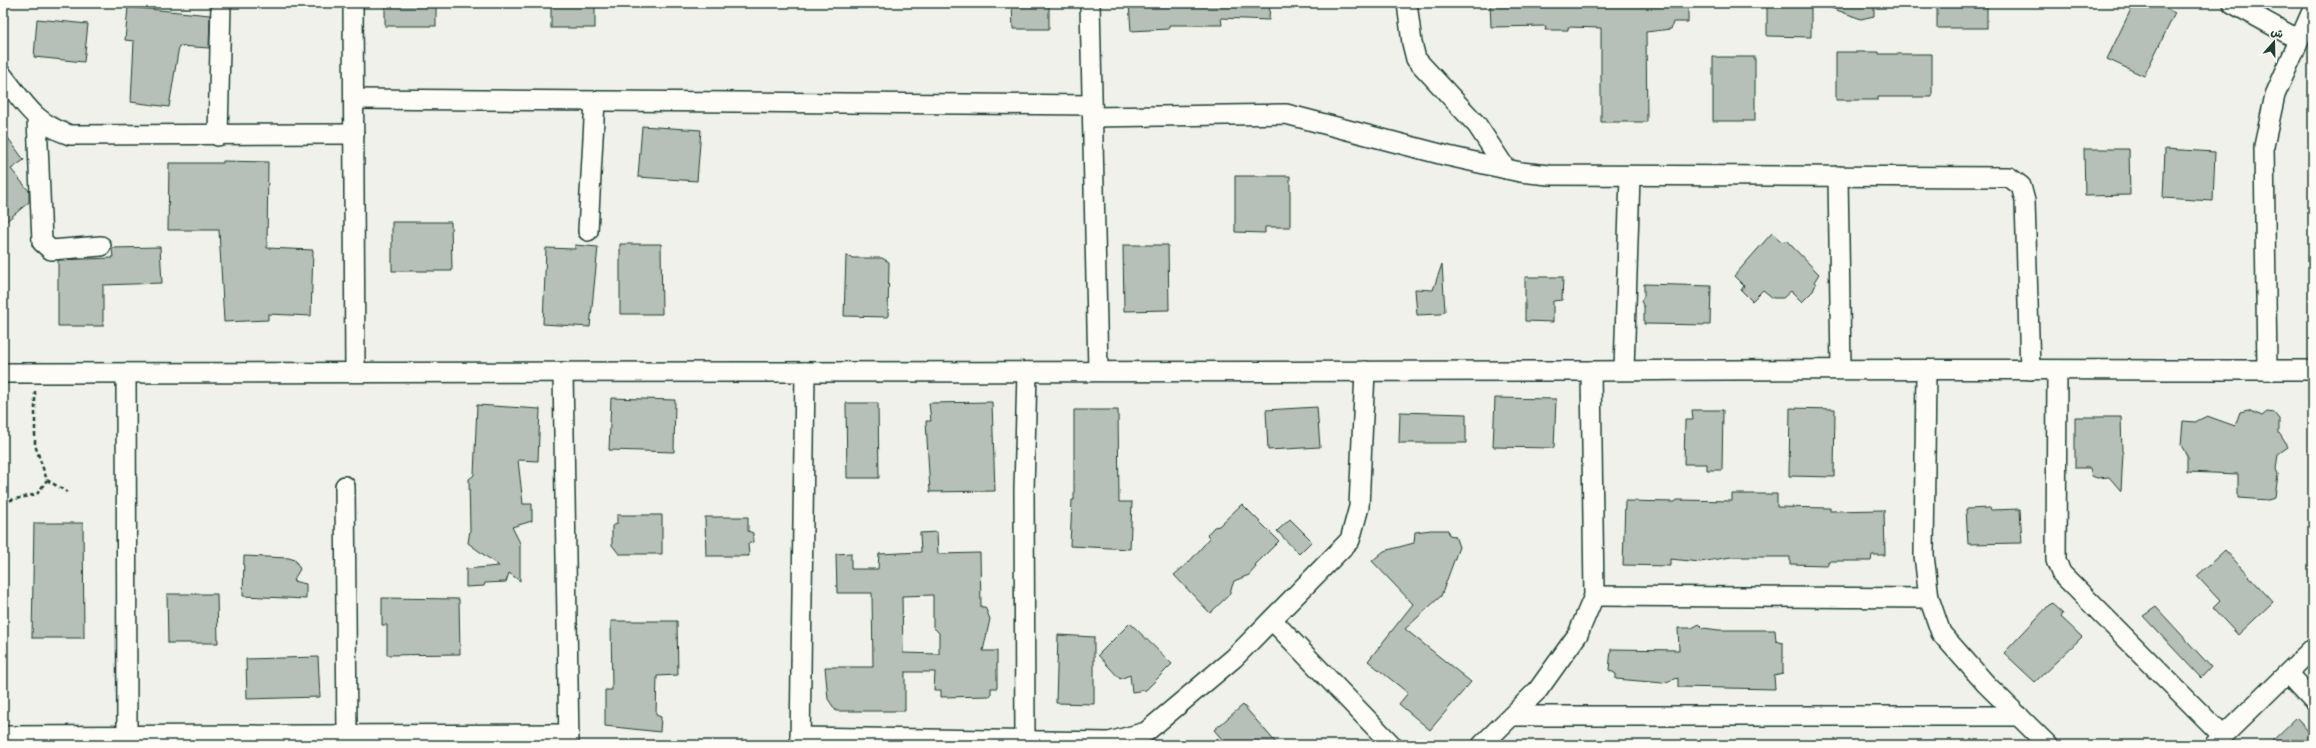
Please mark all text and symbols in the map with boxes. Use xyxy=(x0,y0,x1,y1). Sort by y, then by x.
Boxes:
north arrow xyxy=(2254,22,2294,62)
text: ش xyxy=(2269,24,2286,41)

